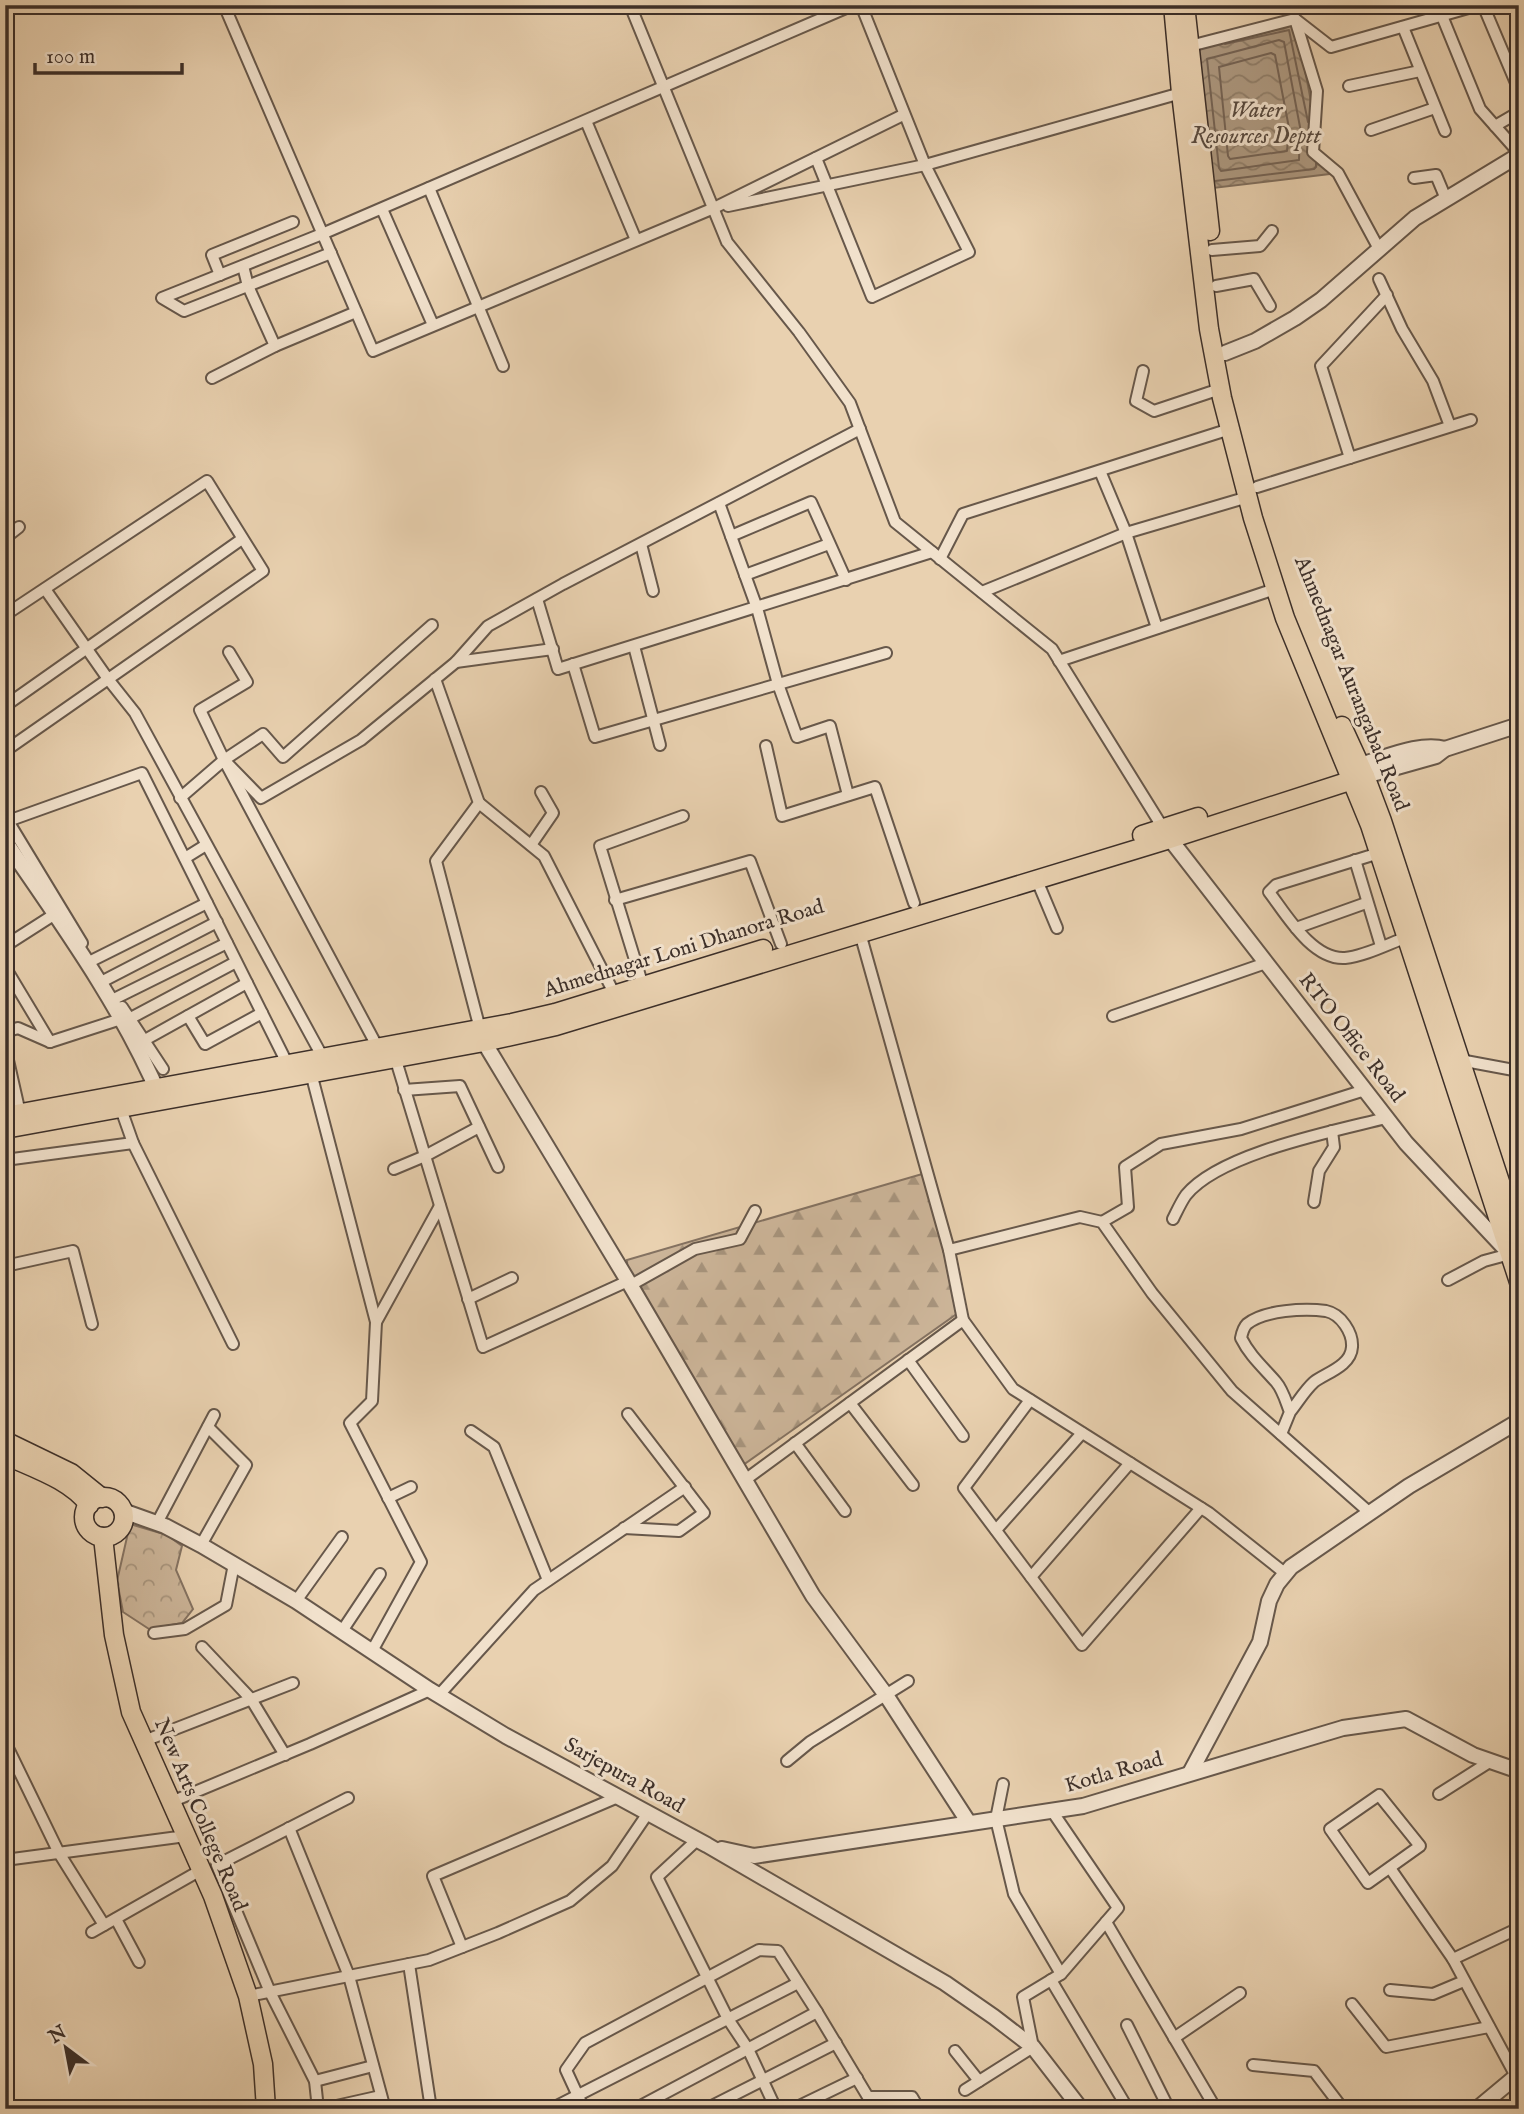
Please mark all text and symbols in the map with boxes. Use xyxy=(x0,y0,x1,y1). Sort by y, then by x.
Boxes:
scale bar xyxy=(35,32,182,76)
text: 100 m xyxy=(46,44,95,71)
water label: Water Resources Deptt xyxy=(1191,96,1323,151)
street label: Ahmednagar Aurangabad Road xyxy=(1287,552,1415,816)
street label: Ahmednagar Loni Dhanora Road xyxy=(540,893,828,1005)
street label: RTO Office Road xyxy=(1292,968,1411,1109)
street label: New Arts College Road xyxy=(147,1714,253,1916)
street label: Sarjepura Road xyxy=(559,1732,689,1820)
street label: Kotla Road xyxy=(1062,1746,1167,1800)
north arrow xyxy=(32,2012,102,2082)
text: N xyxy=(44,2020,72,2050)

